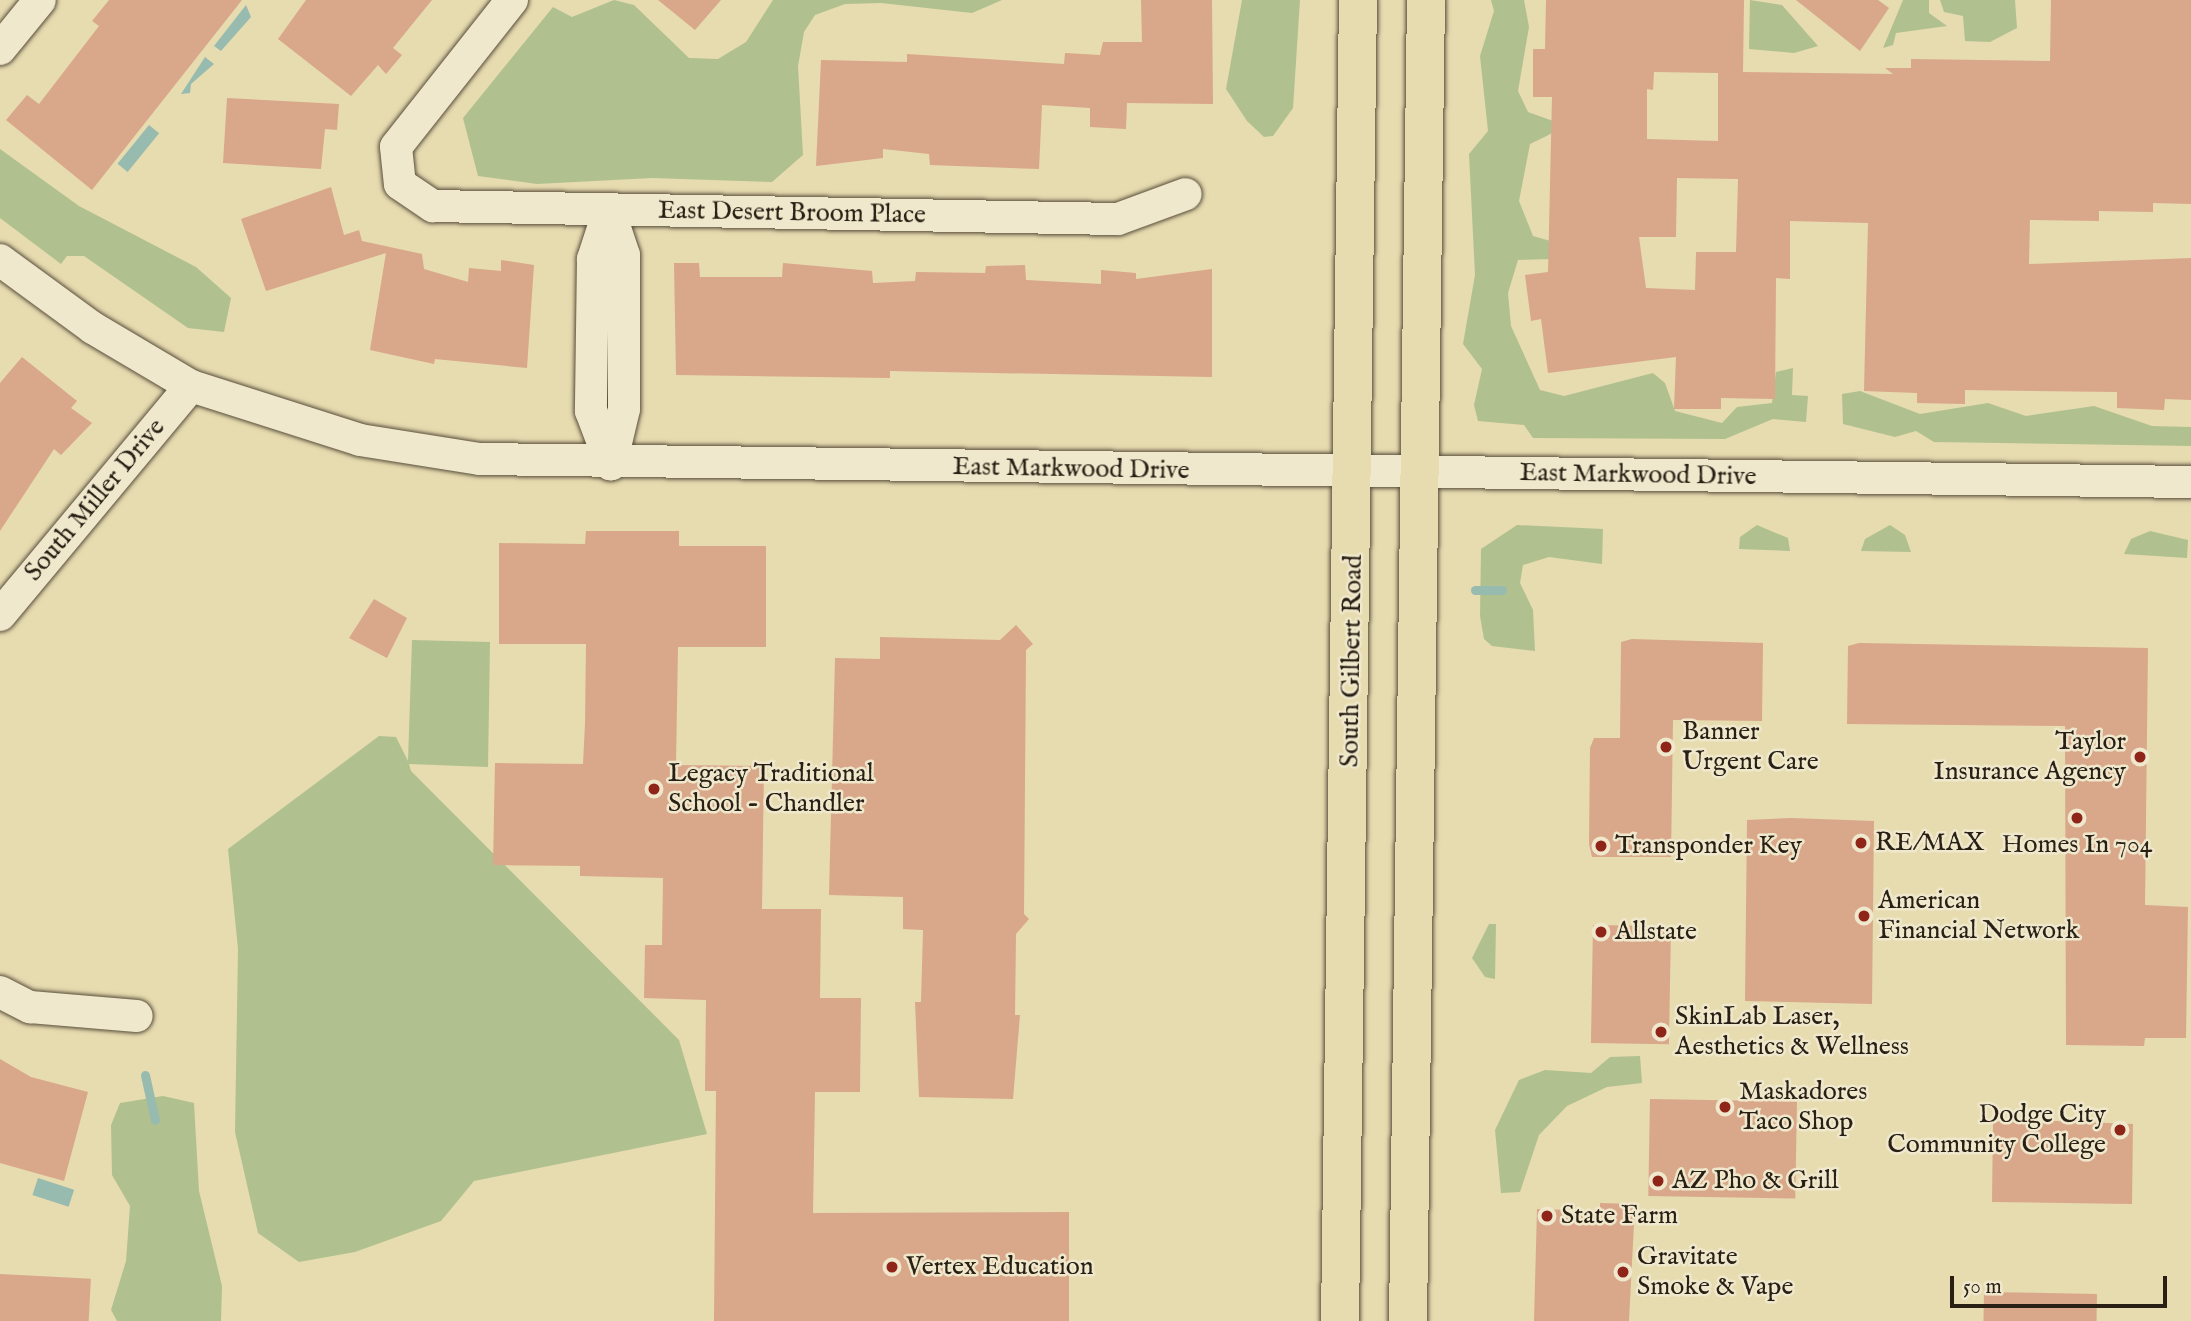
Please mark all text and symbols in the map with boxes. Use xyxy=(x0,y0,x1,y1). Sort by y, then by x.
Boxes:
street label: East Desert Broom Place xyxy=(658,195,926,231)
street label: South Miller Drive xyxy=(18,412,172,588)
street label: East Markwood Drive xyxy=(952,451,1190,487)
street label: East Markwood Drive xyxy=(1519,457,1757,493)
street label: South Gilbert Road xyxy=(1335,554,1369,768)
place label: Banner Urgent Care xyxy=(1682,716,1819,778)
place label: Taylor Insurance Agency xyxy=(1934,726,2126,788)
marker: Banner Urgent Care xyxy=(1656,737,1676,757)
marker: Taylor Insurance Agency xyxy=(2132,749,2148,765)
place label: Legacy Traditional School - Chandler xyxy=(668,758,874,820)
marker: Legacy Traditional School - Chandler xyxy=(646,781,662,797)
marker: Homes In 704 xyxy=(2069,810,2085,826)
place label: RE/MAX xyxy=(1875,827,1985,859)
place label: Homes In 704 xyxy=(2001,829,2153,861)
place label: Transponder Key xyxy=(1615,830,1802,862)
marker: RE/MAX xyxy=(1853,835,1869,851)
marker: Transponder Key xyxy=(1593,838,1609,854)
place label: American Financial Network xyxy=(1878,885,2079,946)
marker: American Financial Network xyxy=(1856,908,1872,924)
place label: Allstate xyxy=(1615,916,1697,948)
marker: Allstate xyxy=(1593,924,1609,940)
place label: SkinLab Laser, Aesthetics & Wellness xyxy=(1675,1001,1909,1062)
marker: SkinLab Laser, Aesthetics & Wellness xyxy=(1653,1024,1669,1040)
place label: Maskadores Taco Shop xyxy=(1739,1076,1867,1138)
marker: Maskadores Taco Shop xyxy=(1717,1099,1733,1115)
place label: Dodge City Community College xyxy=(1887,1099,2106,1160)
marker: Dodge City Community College xyxy=(2112,1122,2128,1138)
place label: AZ Pho & Grill xyxy=(1672,1165,1839,1197)
marker: AZ Pho & Grill xyxy=(1650,1173,1666,1189)
place label: State Farm xyxy=(1561,1200,1678,1232)
marker: State Farm xyxy=(1539,1208,1555,1224)
place label: Gravitate Smoke & Vape xyxy=(1637,1241,1793,1302)
place label: Vertex Education xyxy=(906,1251,1094,1283)
marker: Vertex Education xyxy=(884,1259,900,1275)
scale bar xyxy=(1953,1262,2170,1306)
marker: Gravitate Smoke & Vape xyxy=(1615,1264,1631,1280)
text: 50 m xyxy=(1963,1274,2002,1301)

